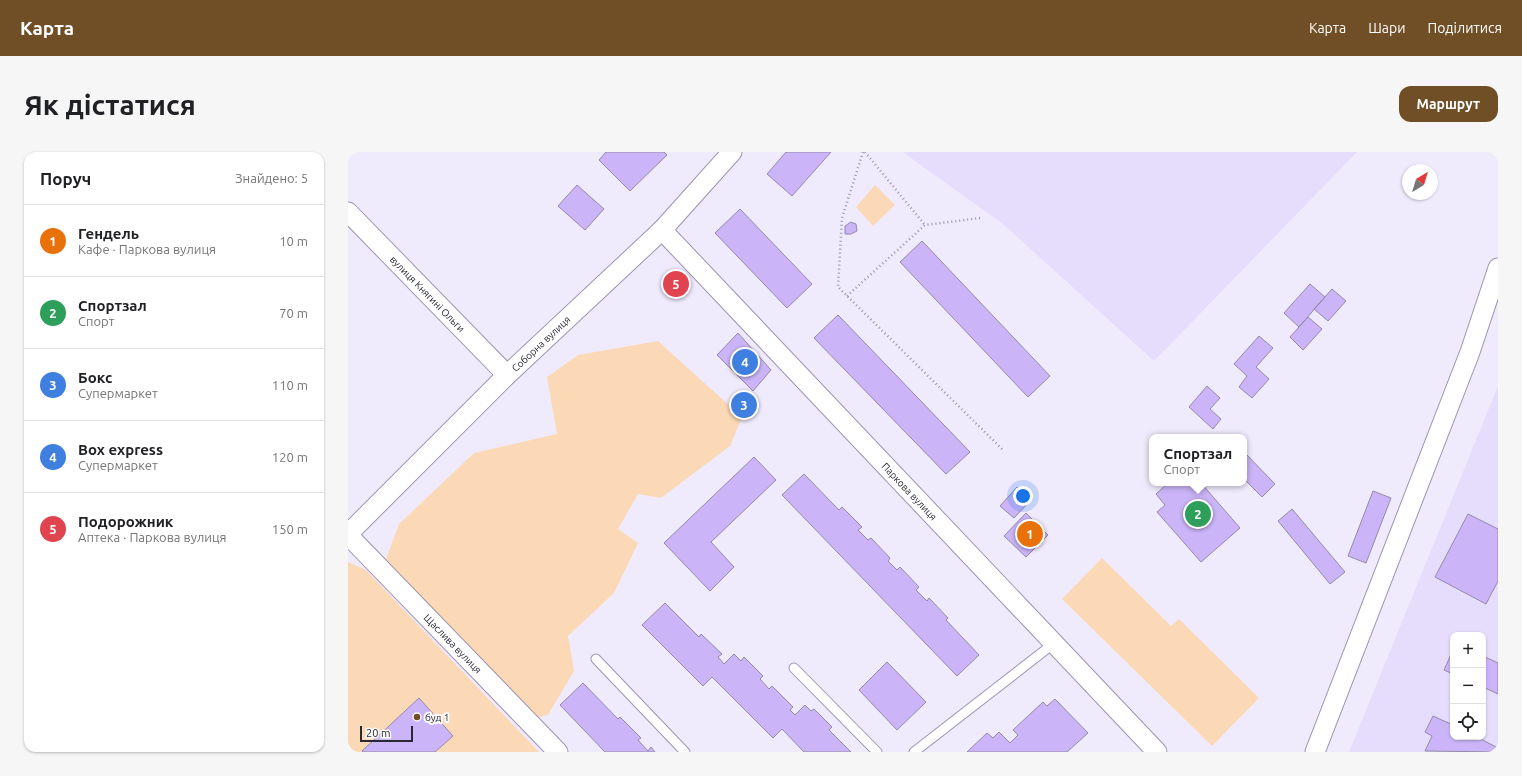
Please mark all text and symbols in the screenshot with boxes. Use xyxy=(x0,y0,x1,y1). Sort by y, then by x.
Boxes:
text: Карта xyxy=(20,17,74,39)
text: Карта xyxy=(1309,20,1346,36)
text: Шари xyxy=(1368,20,1406,36)
text: Поділитися xyxy=(1428,20,1502,36)
button: Маршрут xyxy=(1399,86,1498,122)
text: Як дістатися xyxy=(24,89,196,120)
north arrow xyxy=(1402,164,1438,200)
text: Поруч xyxy=(40,169,91,188)
text: Знайдено: 5 xyxy=(235,171,308,185)
text: Гендель xyxy=(78,225,139,242)
text: 1 xyxy=(49,234,57,248)
text: 10 m xyxy=(279,234,308,248)
text: Кафе · Паркова вулиця xyxy=(78,242,216,256)
street label: вулиця Княгині Ольги xyxy=(388,254,467,334)
pin: 5 xyxy=(663,269,689,299)
text: Спортзал xyxy=(78,297,147,314)
text: 2 xyxy=(49,306,57,320)
text: 70 m xyxy=(279,306,308,320)
text: Спорт xyxy=(78,314,114,328)
street label: Соборна вулиця xyxy=(510,314,573,374)
pin: 4 xyxy=(732,347,758,377)
text: Бокс xyxy=(78,369,112,386)
text: 3 xyxy=(49,378,57,392)
text: 110 m xyxy=(272,378,308,392)
text: Супермаркет xyxy=(78,386,158,400)
pin: 3 xyxy=(731,390,757,420)
popup xyxy=(1149,434,1247,486)
text: Box express xyxy=(78,441,163,458)
text: Спортзал xyxy=(1164,445,1232,462)
text: 4 xyxy=(49,450,57,464)
text: 120 m xyxy=(272,450,308,464)
text: Супермаркет xyxy=(78,458,158,472)
street label: Паркова вулиця xyxy=(880,461,939,523)
text: Спорт xyxy=(1164,462,1200,476)
your location xyxy=(1013,486,1033,506)
pin: 2 xyxy=(1185,499,1211,529)
text: Подорожник xyxy=(78,513,173,530)
pin: 1 xyxy=(1017,519,1043,549)
text: 5 xyxy=(49,522,57,536)
text: 150 m xyxy=(272,522,308,536)
text: Аптека · Паркова вулиця xyxy=(78,530,227,544)
street label: Щаслива вулиця xyxy=(422,612,484,676)
map controls xyxy=(1450,632,1486,740)
button: + xyxy=(1450,632,1486,668)
button: − xyxy=(1450,668,1486,704)
button: locate xyxy=(1450,704,1486,740)
marker: буд 1 xyxy=(412,712,422,722)
place label: буд 1 xyxy=(425,712,449,723)
scale bar xyxy=(360,724,413,743)
text: 20 m xyxy=(366,727,390,739)

